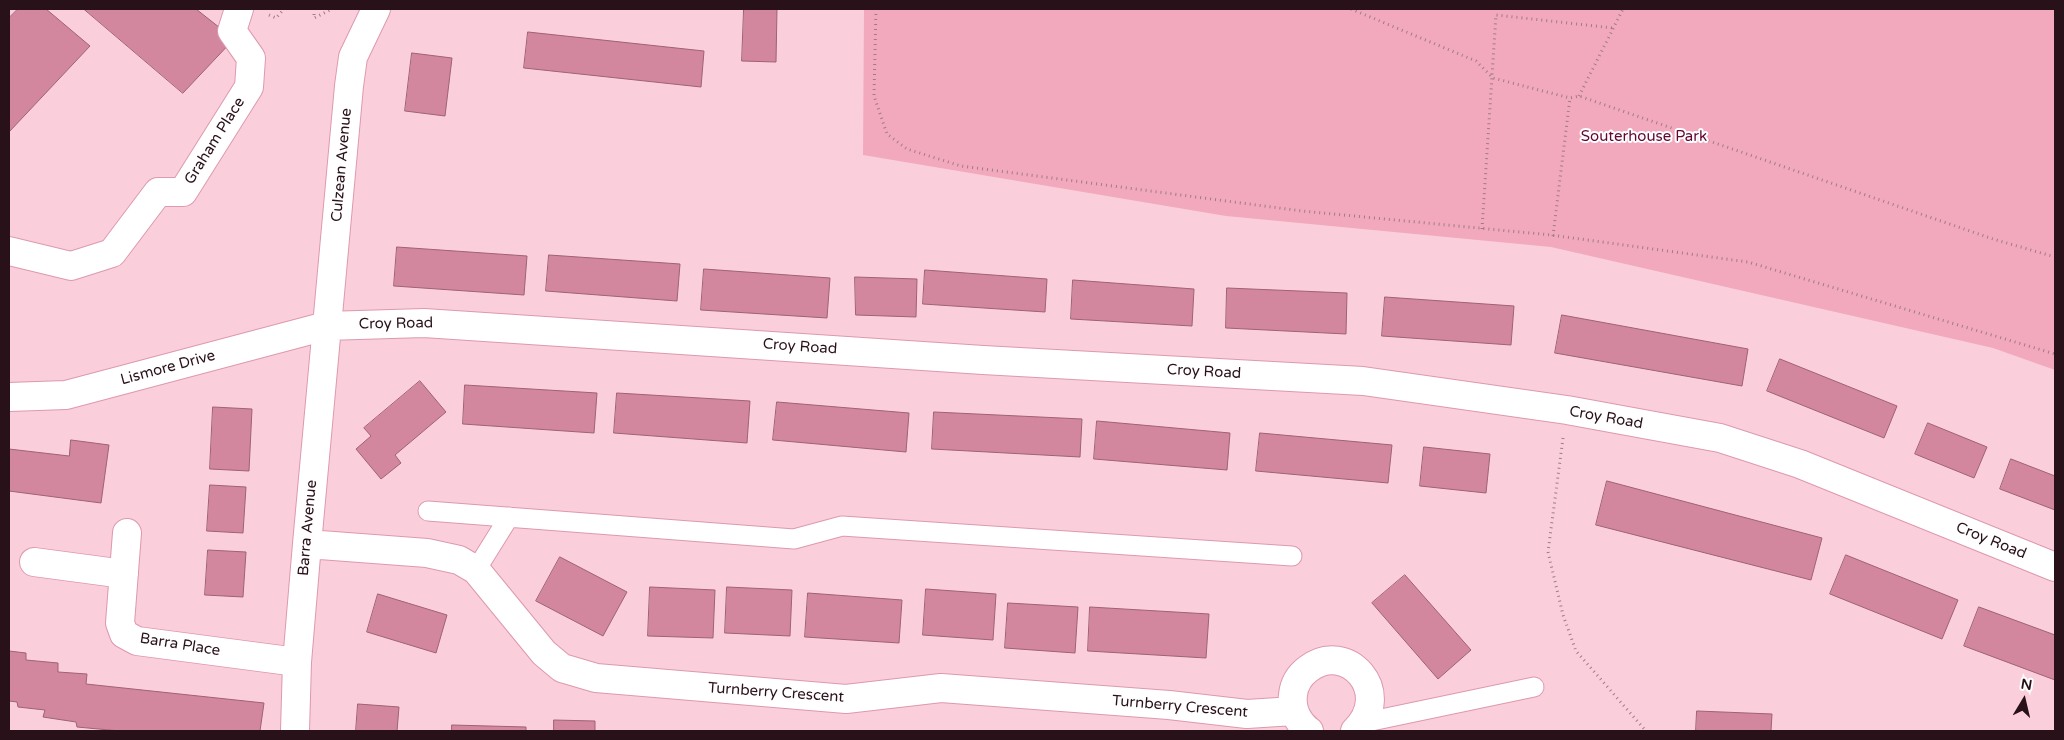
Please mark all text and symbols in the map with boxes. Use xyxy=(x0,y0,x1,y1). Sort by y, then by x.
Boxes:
street label: Graham Place xyxy=(181,94,249,188)
street label: Culzean Avenue xyxy=(328,107,356,223)
park label: Souterhouse Park xyxy=(1581,128,1707,146)
street label: Croy Road xyxy=(359,314,433,334)
street label: Croy Road xyxy=(762,335,838,359)
street label: Lismore Drive xyxy=(119,347,217,389)
street label: Croy Road xyxy=(1166,361,1242,383)
street label: Croy Road xyxy=(1568,403,1644,433)
street label: Barra Avenue xyxy=(295,479,321,577)
street label: Croy Road xyxy=(1953,519,2029,563)
street label: Barra Place xyxy=(138,630,222,660)
north arrow xyxy=(1999,675,2049,725)
text: N xyxy=(2020,675,2033,694)
street label: Turnberry Crescent xyxy=(707,679,845,707)
street label: Turnberry Crescent xyxy=(1111,692,1249,722)

